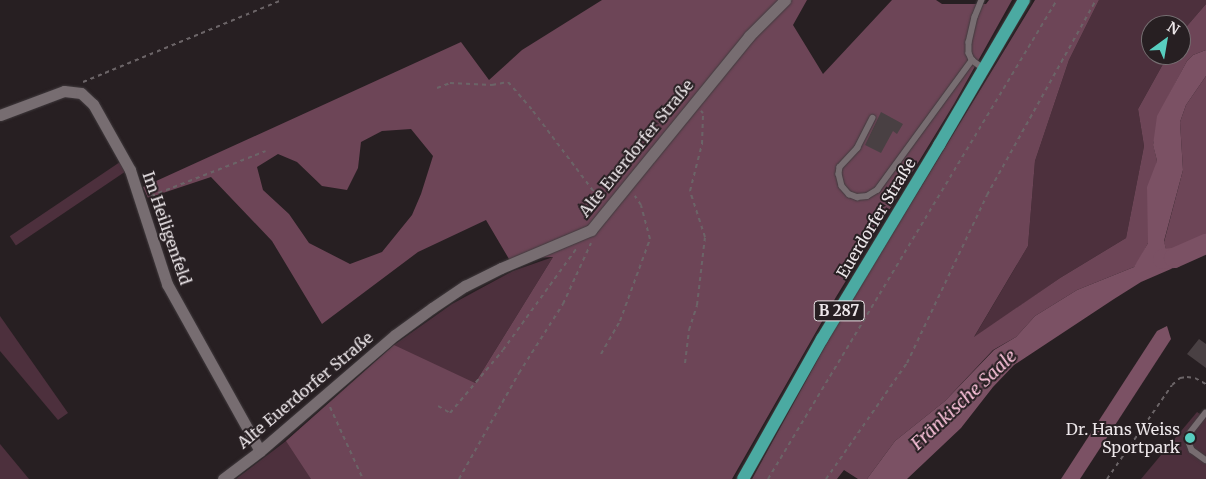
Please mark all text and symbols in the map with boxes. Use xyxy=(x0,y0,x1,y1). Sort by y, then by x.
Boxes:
north arrow xyxy=(1141,15,1191,65)
text: N xyxy=(1164,18,1183,39)
street label: Alte Euerdorfer Straße xyxy=(575,75,697,221)
street label: Euerdorfer Straße xyxy=(833,154,919,282)
street label: Im Heiligenfeld xyxy=(139,169,195,287)
road number: B 287 xyxy=(813,298,865,324)
street label: Alte Euerdorfer Straße xyxy=(233,328,377,452)
water label: Fränkische Saale xyxy=(907,346,1021,454)
place label: Dr. Hans Weiss Sportpark xyxy=(1066,419,1180,457)
marker: Dr. Hans Weiss Sportpark xyxy=(1184,432,1196,444)

